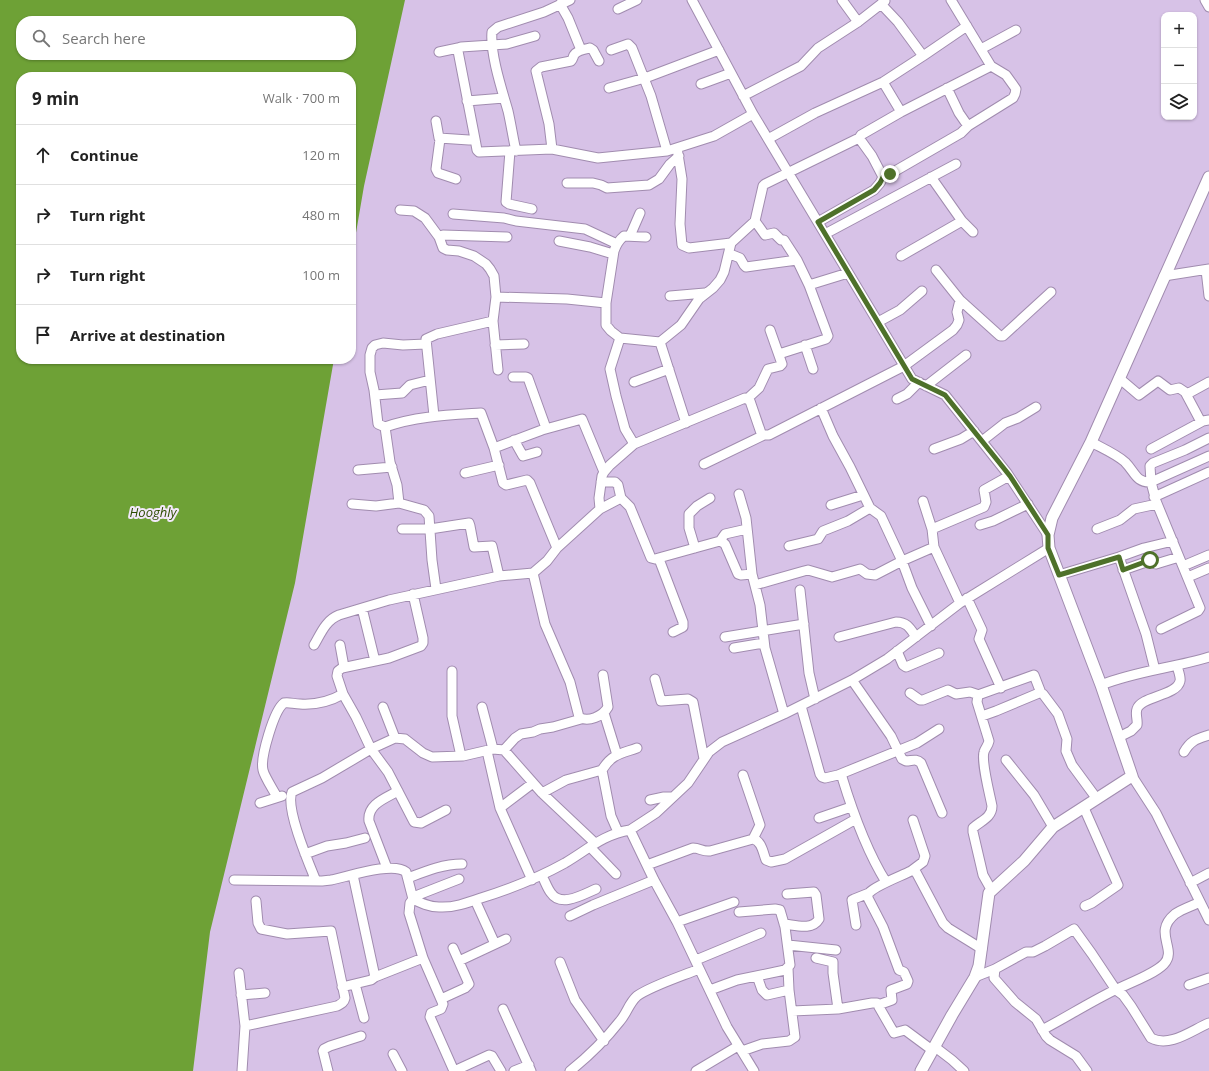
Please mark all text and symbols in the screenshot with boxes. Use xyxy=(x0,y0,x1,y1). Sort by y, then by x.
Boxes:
map controls xyxy=(1161,12,1197,120)
button: + xyxy=(1161,12,1197,48)
search box xyxy=(16,16,356,60)
icon: search xyxy=(30,27,52,49)
text: Search here xyxy=(62,28,146,48)
button: − xyxy=(1161,48,1197,84)
button: layers xyxy=(1161,84,1197,120)
text: 9 min xyxy=(32,87,79,110)
text: Walk · 700 m xyxy=(263,89,340,107)
icon: ahead xyxy=(32,144,54,166)
text: Continue xyxy=(70,145,138,165)
text: 120 m xyxy=(302,146,340,164)
route end xyxy=(881,165,899,183)
icon: right xyxy=(32,204,54,226)
text: Turn right xyxy=(70,205,145,225)
text: 480 m xyxy=(302,206,340,224)
icon: right xyxy=(32,264,54,286)
text: Turn right xyxy=(70,265,145,285)
text: 100 m xyxy=(302,266,340,284)
icon: arrive xyxy=(32,324,54,346)
text: Arrive at destination xyxy=(70,325,225,345)
water label: Hooghly xyxy=(130,503,177,521)
route start xyxy=(1141,551,1159,569)

